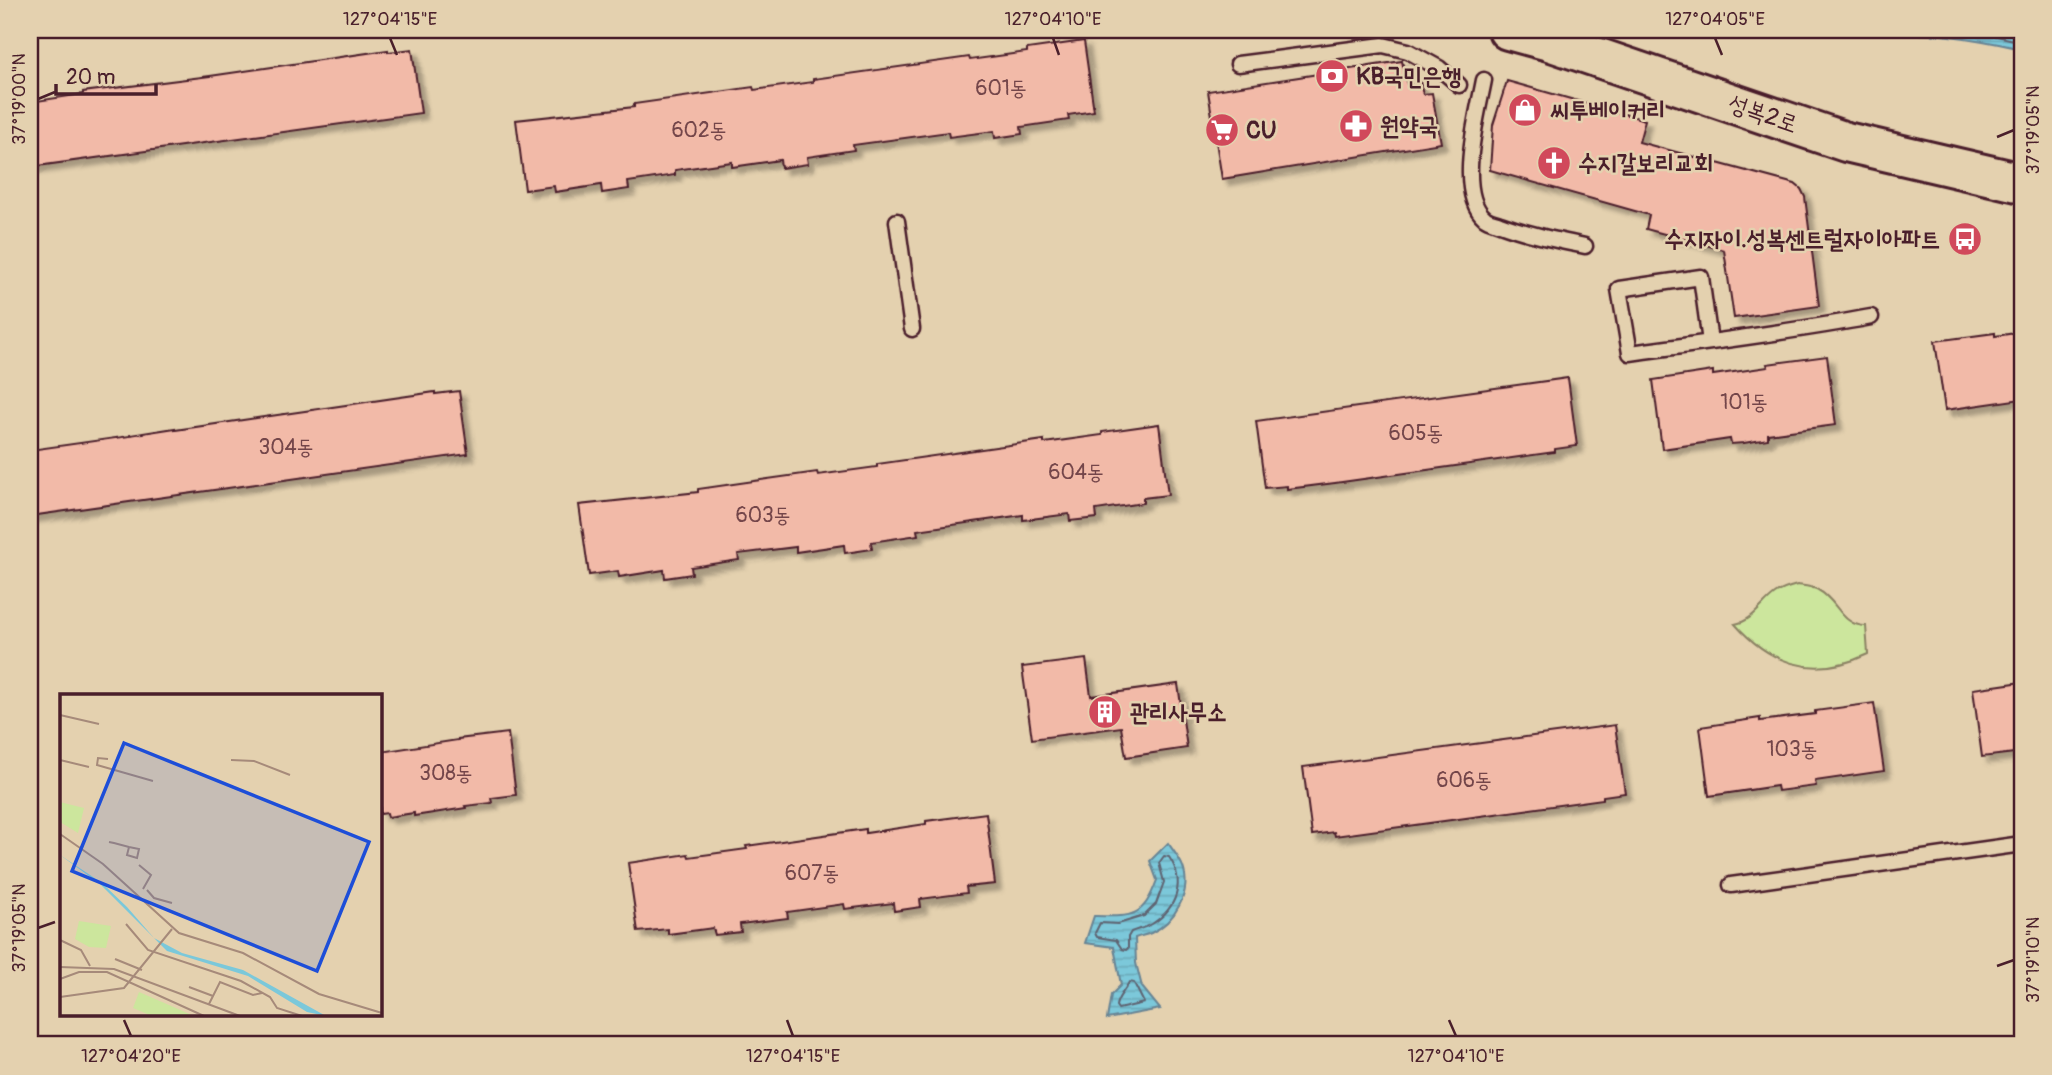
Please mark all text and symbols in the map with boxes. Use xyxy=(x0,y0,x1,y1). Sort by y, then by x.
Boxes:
text: 127°04'15"E xyxy=(343,8,437,31)
text: 127°04'10"E xyxy=(1005,8,1101,31)
text: 127°04'05"E xyxy=(1665,8,1765,31)
scale bar xyxy=(56,52,156,96)
text: 37°19'00"N xyxy=(8,53,31,145)
bank icon: KB국민은행 xyxy=(1313,57,1351,95)
place label: KB국민은행 xyxy=(1356,62,1461,91)
text: 20 m xyxy=(66,64,115,91)
house number: 601동 xyxy=(975,75,1027,102)
text: 37°19'05"N xyxy=(2022,86,2045,174)
street label: 성복2로 xyxy=(1725,89,1801,139)
shop icon: 씨투베이커리 xyxy=(1506,91,1544,129)
place label: 씨투베이커리 xyxy=(1550,96,1666,125)
pharmacy icon: 원약국 xyxy=(1337,107,1375,145)
supermarket icon: CU xyxy=(1203,111,1241,149)
place label: 원약국 xyxy=(1380,112,1438,141)
place label: CU xyxy=(1246,116,1277,145)
house number: 602동 xyxy=(671,117,727,144)
church icon: 수지갈보리교회 xyxy=(1535,144,1573,182)
place label: 수지갈보리교회 xyxy=(1578,149,1713,178)
bus stop icon: 수지자이.성복센트럴자이아파트 xyxy=(1946,220,1984,258)
place label: 수지자이.성복센트럴자이아파트 xyxy=(1664,225,1940,254)
house number: 101동 xyxy=(1720,389,1768,416)
house number: 605동 xyxy=(1389,420,1443,447)
house number: 304동 xyxy=(258,434,314,461)
house number: 604동 xyxy=(1048,459,1104,486)
house number: 603동 xyxy=(735,502,791,529)
building icon: 관리사무소 xyxy=(1086,693,1124,731)
inset map xyxy=(60,694,382,1016)
place label: 관리사무소 xyxy=(1130,698,1227,727)
house number: 103동 xyxy=(1766,736,1818,763)
house number: 308동 xyxy=(419,760,473,787)
house number: 606동 xyxy=(1436,767,1492,794)
house number: 607동 xyxy=(785,860,839,887)
text: 37°19'05"N xyxy=(8,884,31,972)
text: 37°19'10"N xyxy=(2022,917,2045,1003)
text: 127°04'20"E xyxy=(81,1045,181,1068)
text: 127°04'15"E xyxy=(746,1045,840,1068)
text: 127°04'10"E xyxy=(1408,1045,1504,1068)

